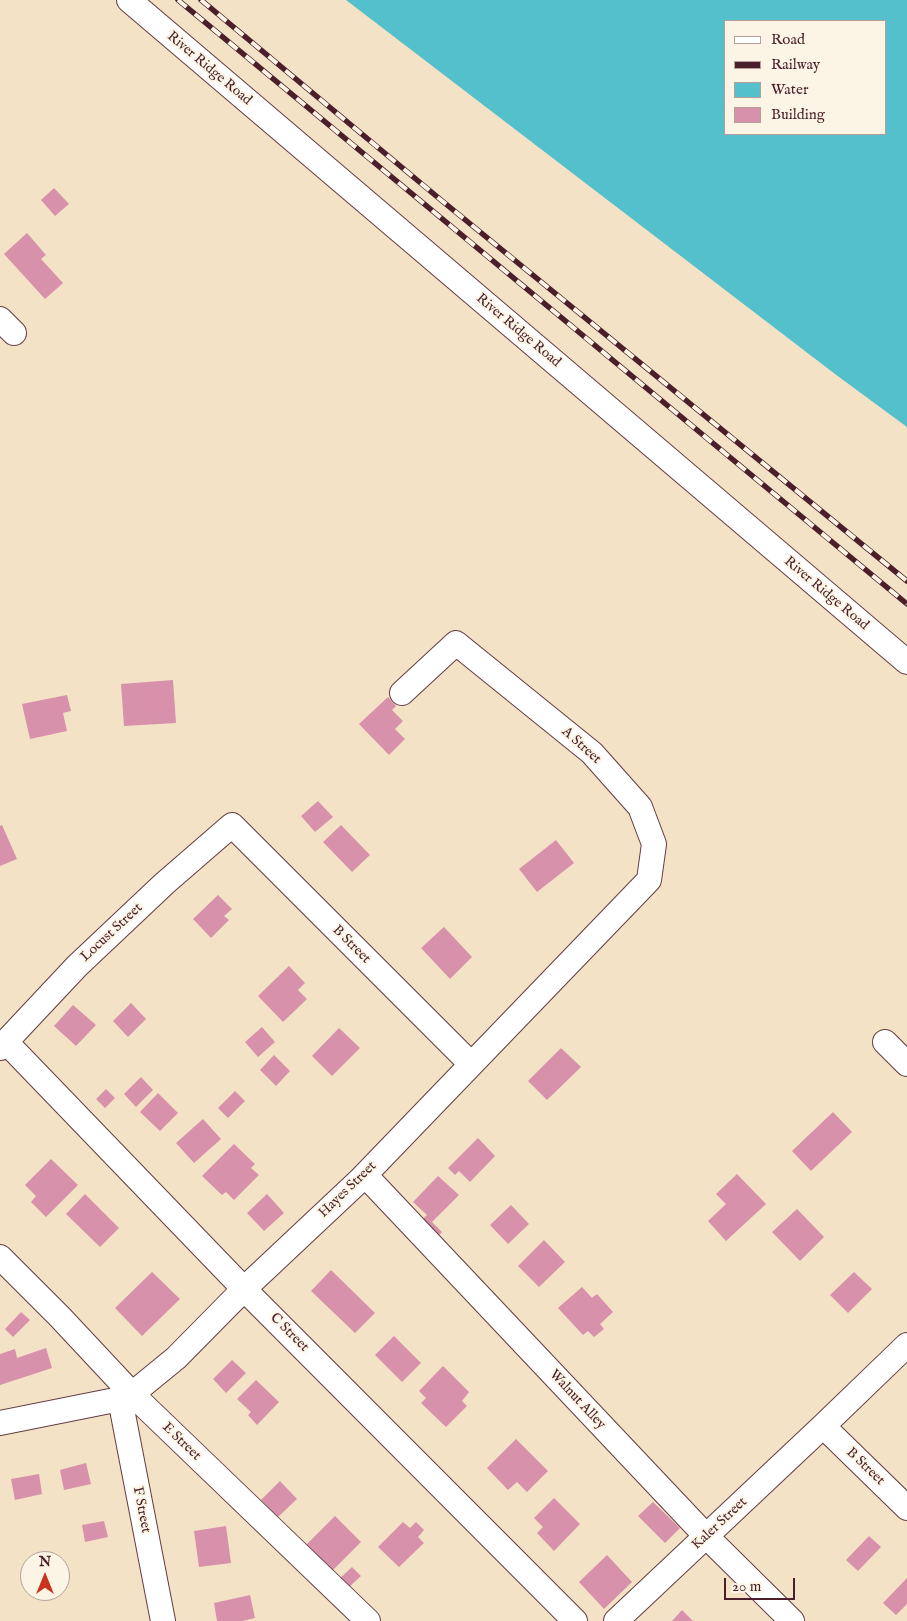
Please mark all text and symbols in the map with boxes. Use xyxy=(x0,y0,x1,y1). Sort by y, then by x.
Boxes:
legend xyxy=(724,20,887,135)
street label: River Ridge Road xyxy=(163,29,255,109)
text: Road xyxy=(771,30,805,49)
text: Railway xyxy=(771,55,820,74)
text: Water xyxy=(771,80,808,99)
text: Building xyxy=(771,105,825,124)
street label: River Ridge Road xyxy=(472,291,564,371)
street label: River Ridge Road xyxy=(780,554,872,634)
street label: A Street xyxy=(558,724,604,768)
street label: Locust Street xyxy=(78,900,146,966)
street label: B Street xyxy=(328,922,374,968)
street label: Hayes Street xyxy=(316,1158,380,1222)
street label: C Street xyxy=(266,1310,312,1356)
street label: Walnut Alley xyxy=(545,1367,609,1433)
street label: E Street xyxy=(158,1419,204,1465)
street label: B Street xyxy=(842,1445,888,1489)
street label: F Street xyxy=(128,1485,154,1535)
street label: Kaler Street xyxy=(689,1494,751,1554)
north arrow xyxy=(20,1551,70,1601)
text: N xyxy=(39,1553,51,1571)
scale bar xyxy=(727,1568,798,1600)
text: 20 m xyxy=(732,1577,761,1596)

